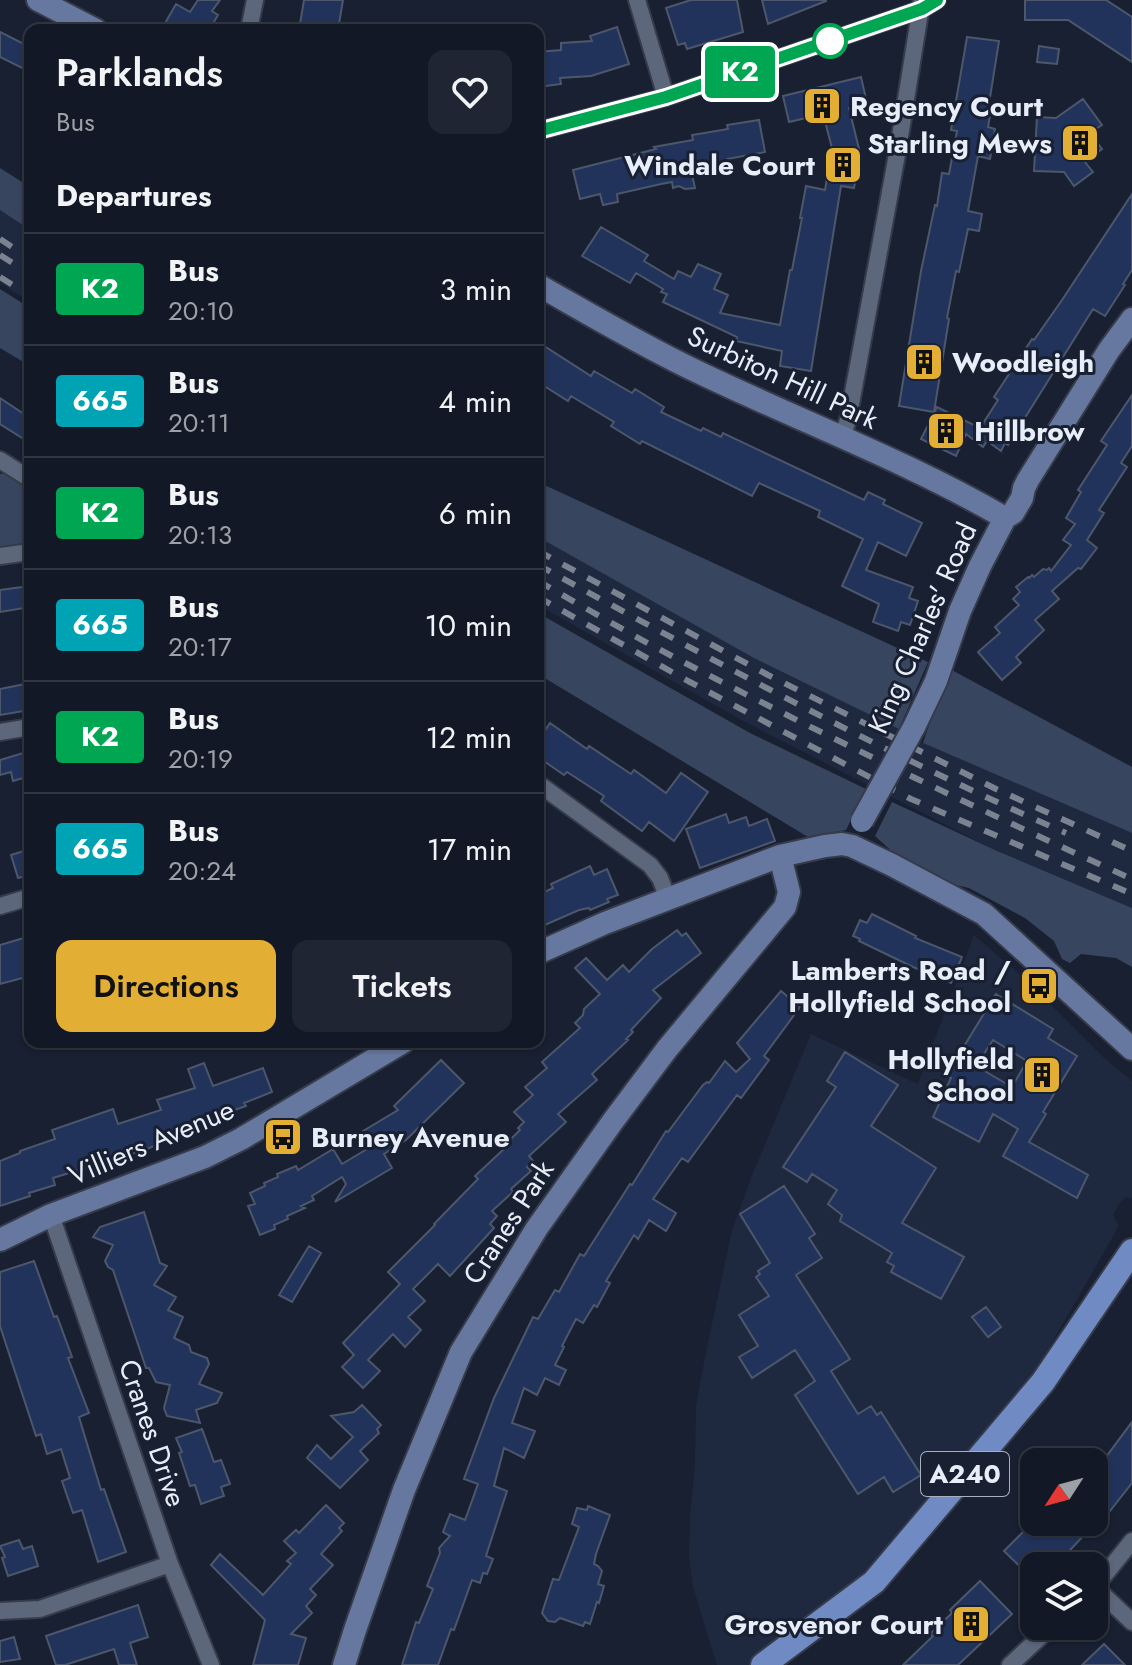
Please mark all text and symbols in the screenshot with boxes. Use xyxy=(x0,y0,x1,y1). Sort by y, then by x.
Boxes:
unlabelled marker xyxy=(813,24,847,58)
text: Parklands xyxy=(56,45,223,100)
line badge: K2 xyxy=(704,46,776,98)
button: heart xyxy=(428,50,512,134)
text: K2 xyxy=(721,51,759,92)
building icon: Regency Court xyxy=(801,85,843,127)
place label: Regency Court xyxy=(850,86,1043,127)
text: Bus xyxy=(56,103,95,141)
building icon: Starling Mews xyxy=(1059,122,1101,164)
place label: Starling Mews xyxy=(867,123,1052,164)
building icon: Windale Court xyxy=(822,144,864,186)
place label: Windale Court xyxy=(624,145,815,186)
text: Departures xyxy=(56,174,212,217)
text: Bus xyxy=(168,249,219,292)
text: K2 xyxy=(81,268,119,309)
text: 3 min xyxy=(440,268,512,311)
text: 20:10 xyxy=(168,292,234,330)
street label: Surbiton Hill Park xyxy=(681,315,886,440)
building icon: Woodleigh xyxy=(903,341,945,383)
place label: Woodleigh xyxy=(952,342,1094,383)
text: Bus xyxy=(168,361,219,404)
text: 665 xyxy=(72,380,128,421)
text: 4 min xyxy=(439,380,512,423)
text: 20:11 xyxy=(168,404,230,442)
building icon: Hillbrow xyxy=(925,410,967,452)
place label: Hillbrow xyxy=(974,411,1085,452)
text: Bus xyxy=(168,473,219,516)
text: K2 xyxy=(81,492,119,533)
text: 6 min xyxy=(439,492,512,535)
text: 20:13 xyxy=(168,516,232,554)
street label: King Charles' Road xyxy=(858,516,987,740)
text: Bus xyxy=(168,585,219,628)
text: 665 xyxy=(72,604,128,645)
text: 10 min xyxy=(425,604,512,647)
text: 20:17 xyxy=(168,628,232,666)
text: Bus xyxy=(168,697,219,740)
text: K2 xyxy=(81,716,119,757)
text: 12 min xyxy=(425,716,512,759)
text: 20:19 xyxy=(168,740,233,778)
text: Bus xyxy=(168,809,219,852)
text: 665 xyxy=(72,828,128,869)
text: 17 min xyxy=(427,828,512,871)
text: 20:24 xyxy=(168,852,236,890)
button: Directions xyxy=(56,940,276,1032)
button: Tickets xyxy=(292,940,512,1032)
place label: Lamberts Road / Hollyfield School xyxy=(788,950,1011,1023)
bus stop icon: Lamberts Road / Hollyfield School xyxy=(1018,965,1060,1007)
place label: Hollyfield School xyxy=(888,1039,1014,1112)
building icon: Hollyfield School xyxy=(1021,1054,1063,1096)
street label: Villiers Avenue xyxy=(62,1089,241,1196)
bus stop icon: Burney Avenue xyxy=(262,1116,304,1158)
place label: Burney Avenue xyxy=(311,1117,510,1158)
street label: Cranes Park xyxy=(453,1151,564,1293)
street label: Cranes Drive xyxy=(108,1354,197,1512)
north arrow xyxy=(1020,1448,1108,1536)
map controls xyxy=(1020,1448,1108,1640)
road number: A240 xyxy=(921,1452,1009,1496)
button: layers xyxy=(1020,1552,1108,1640)
building icon: Grosvenor Court xyxy=(950,1603,992,1645)
place label: Grosvenor Court xyxy=(724,1604,943,1645)

